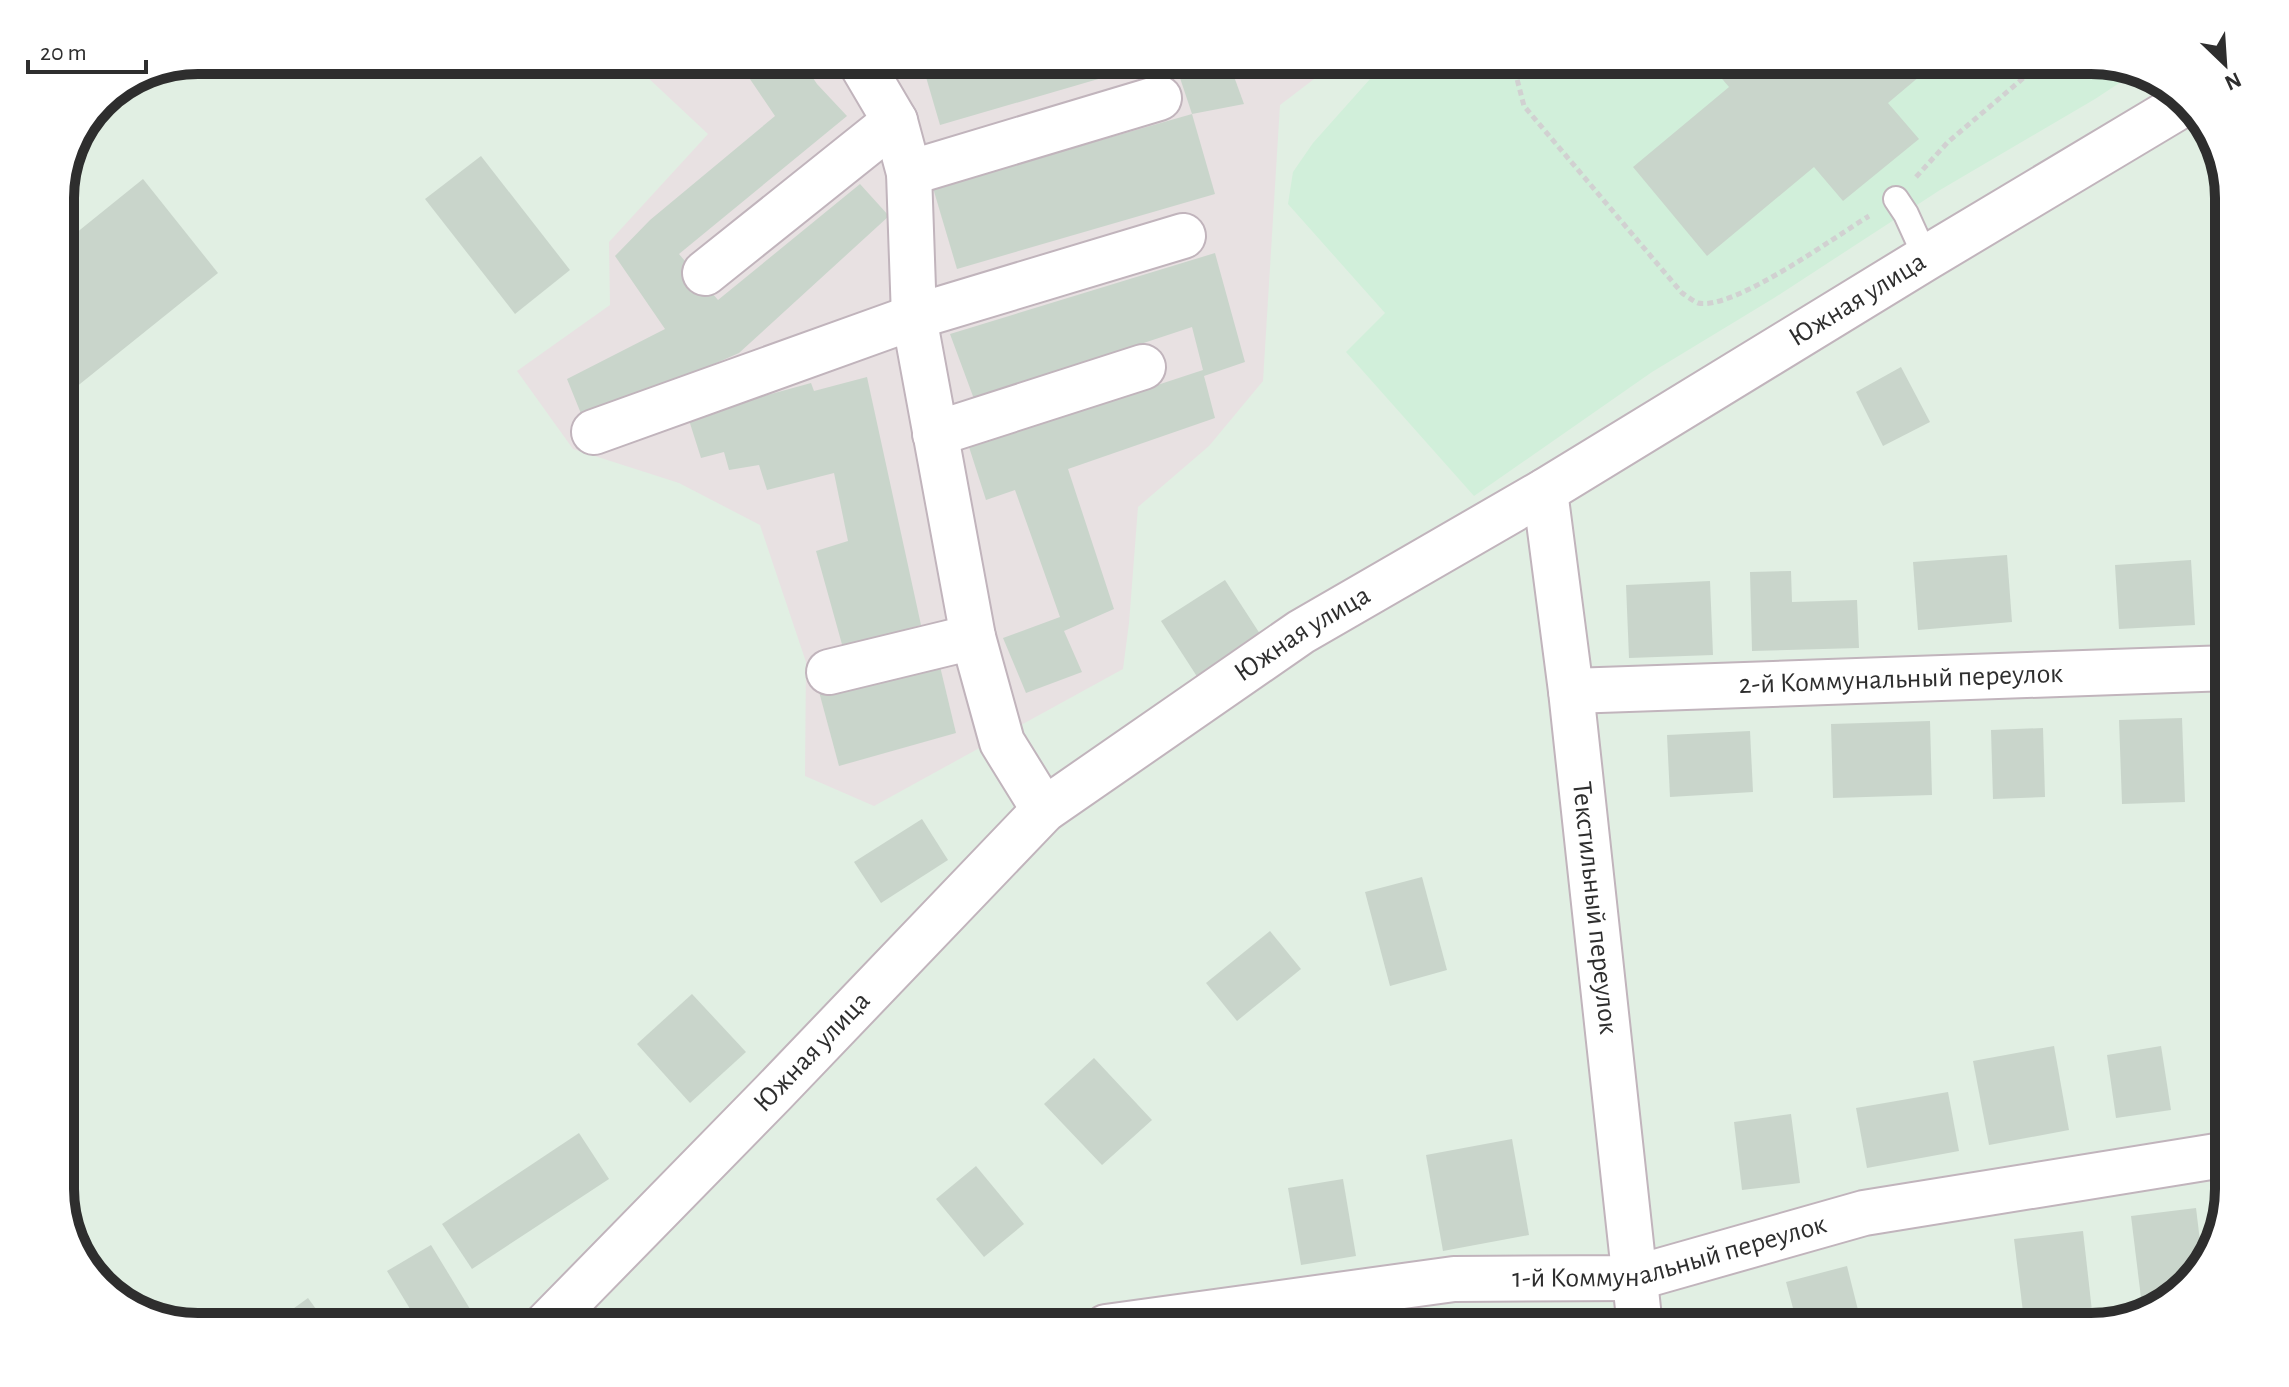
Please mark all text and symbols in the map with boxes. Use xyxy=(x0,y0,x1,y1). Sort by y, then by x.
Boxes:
scale bar xyxy=(28,24,146,74)
north arrow xyxy=(2185,24,2265,104)
text: 20 m xyxy=(40,41,87,65)
text: N xyxy=(2221,68,2245,94)
street label: Южная улица xyxy=(1784,248,1931,352)
street label: Южная улица xyxy=(1230,581,1375,687)
street label: 2-й Коммунальный переулок xyxy=(1738,660,2063,699)
street label: Текстильный переулок xyxy=(1567,780,1622,1036)
street label: Южная улица xyxy=(749,986,876,1118)
street label: 1-й Коммунальный переулок xyxy=(1512,1210,1830,1293)

